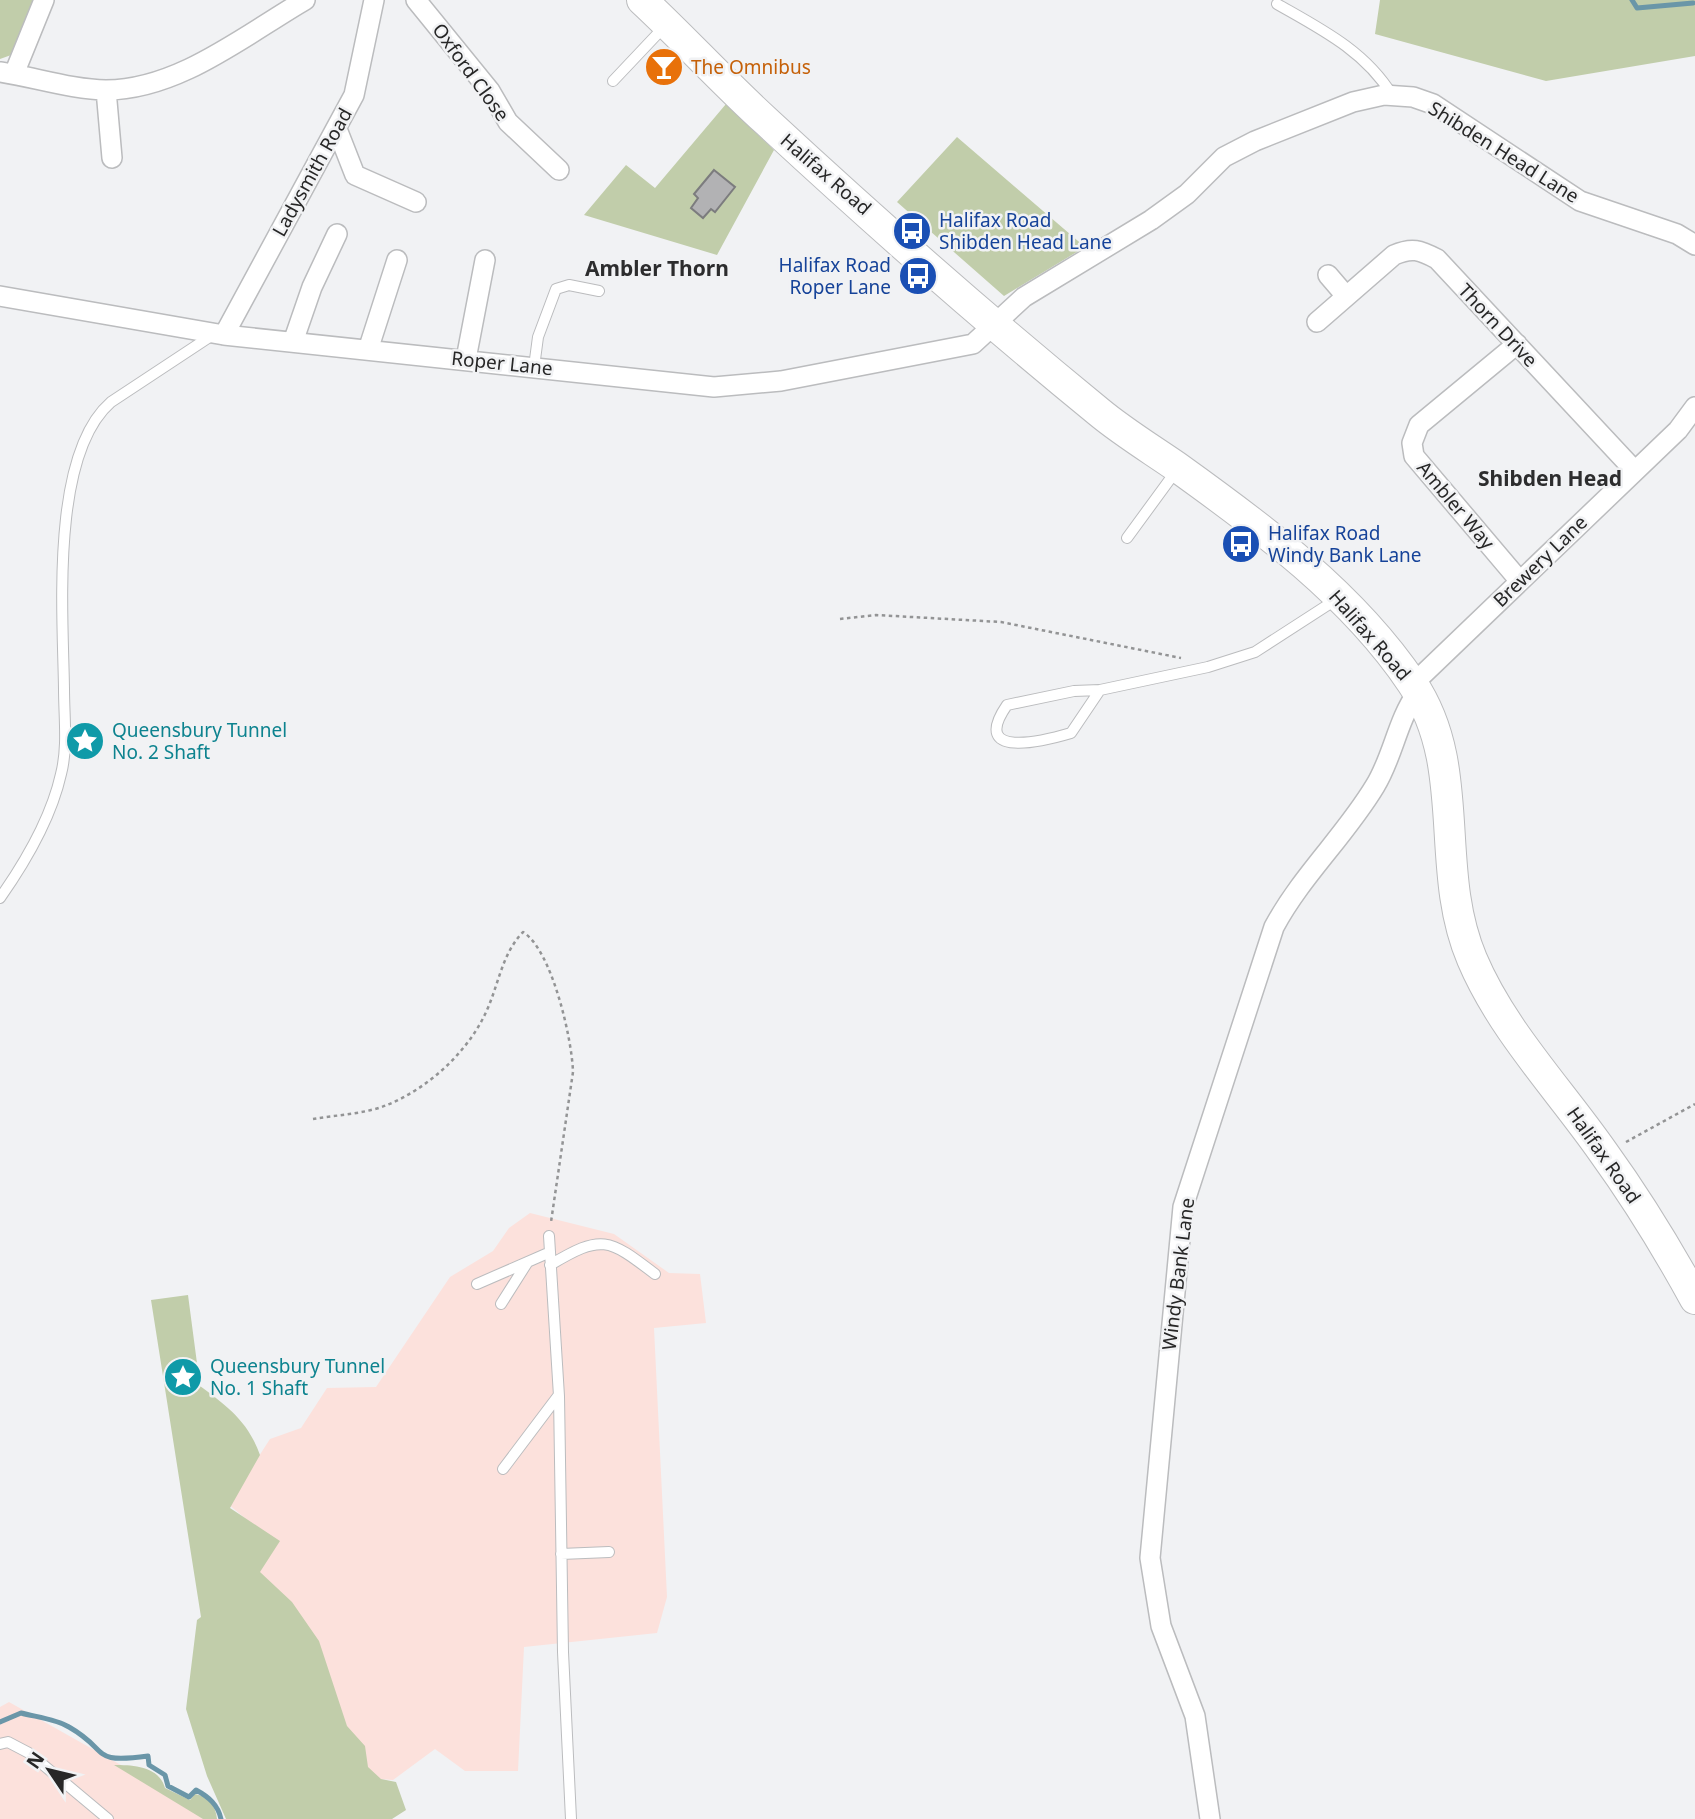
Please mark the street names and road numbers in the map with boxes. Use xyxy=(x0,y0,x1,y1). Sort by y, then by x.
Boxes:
street label: Oxford Close xyxy=(427,18,515,126)
street label: Shibden Head Lane xyxy=(1424,95,1584,209)
street label: Ladysmith Road xyxy=(266,103,358,241)
street label: Halifax Road xyxy=(775,127,877,221)
street label: Thorn Drive xyxy=(1453,278,1543,372)
street label: Roper Lane xyxy=(450,345,554,381)
street label: Ambler Way xyxy=(1411,455,1501,555)
street label: Brewery Lane xyxy=(1487,509,1593,613)
street label: Halifax Road xyxy=(1323,584,1417,686)
street label: Halifax Road xyxy=(1561,1102,1647,1208)
street label: Windy Bank Lane xyxy=(1156,1196,1200,1352)

